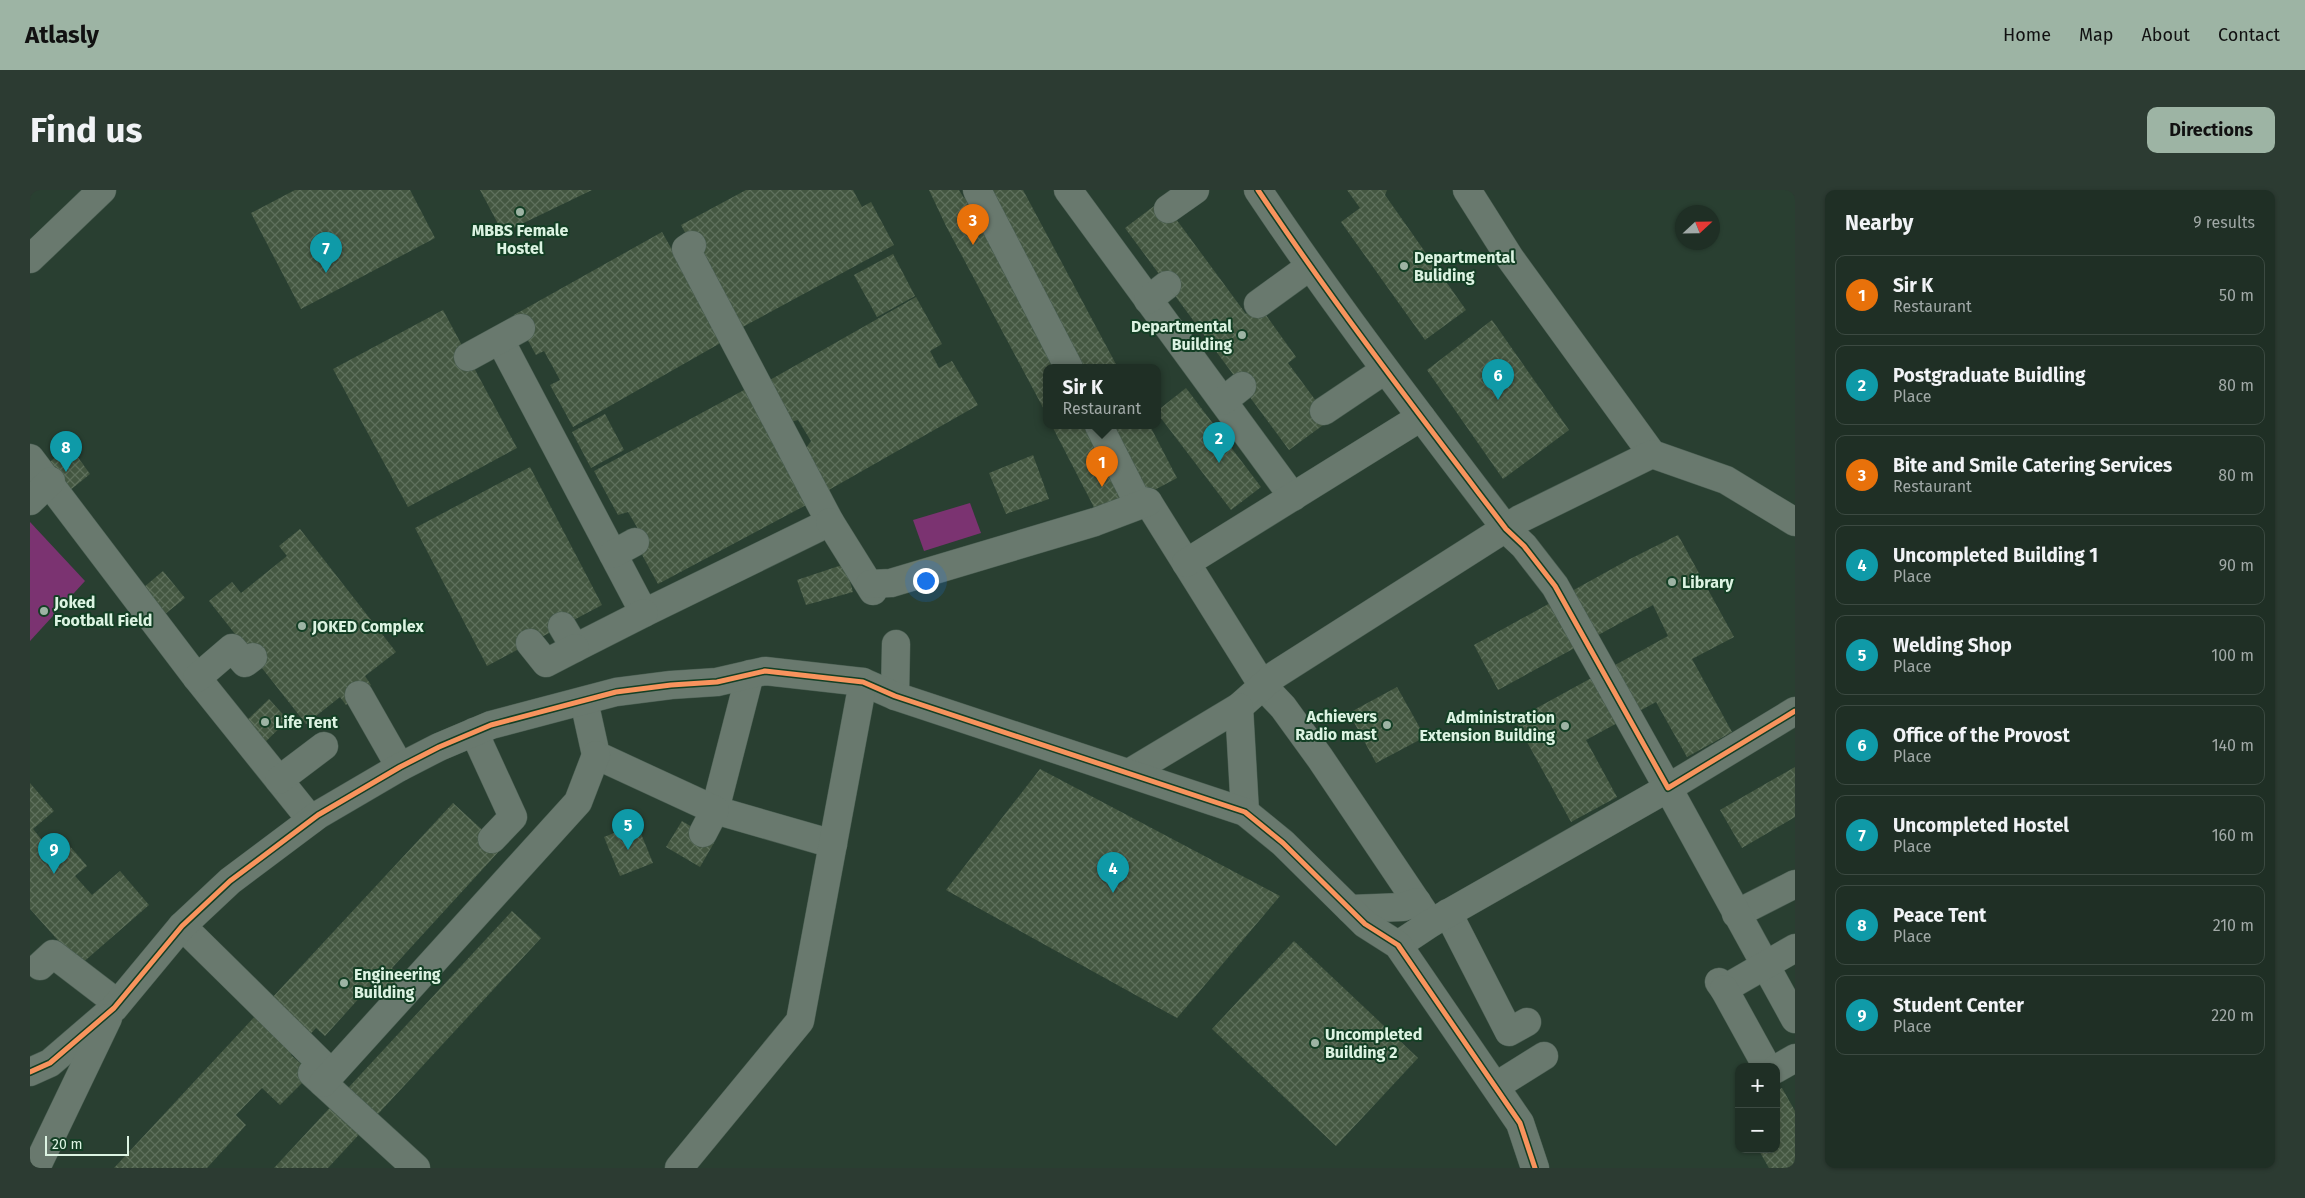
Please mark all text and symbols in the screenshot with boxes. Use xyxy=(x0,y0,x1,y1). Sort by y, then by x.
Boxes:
text: Atlasly xyxy=(25,21,99,49)
text: Home xyxy=(2003,24,2051,46)
text: Map xyxy=(2079,24,2113,46)
text: About xyxy=(2141,24,2190,46)
text: Contact xyxy=(2218,24,2280,46)
button: Directions xyxy=(2147,107,2275,153)
text: Find us xyxy=(30,109,142,151)
pin: 3 xyxy=(957,204,989,245)
north arrow xyxy=(1675,205,1720,250)
marker: MBBS Female Hostel xyxy=(514,206,526,218)
text: Nearby xyxy=(1845,210,1913,236)
text: 9 results xyxy=(2193,213,2255,232)
place label: MBBS Female Hostel xyxy=(472,221,568,258)
pin: 7 xyxy=(310,232,342,273)
place label: Departmental Buliding xyxy=(1414,248,1515,285)
marker: Departmental Buliding xyxy=(1398,260,1410,272)
text: Sir K xyxy=(1893,274,1933,297)
text: 1 xyxy=(1858,286,1866,305)
text: 50 m xyxy=(2219,286,2254,305)
text: Restaurant xyxy=(1893,297,1972,316)
place label: Departmental Building xyxy=(1131,317,1232,354)
marker: Departmental Building xyxy=(1236,329,1248,341)
pin: 6 xyxy=(1482,359,1514,400)
popup xyxy=(1043,364,1161,429)
text: Postgraduate Buidling xyxy=(1893,364,2085,387)
text: Sir K xyxy=(1063,376,1103,399)
text: 2 xyxy=(1858,376,1866,395)
text: 80 m xyxy=(2218,376,2254,395)
text: Place xyxy=(1893,387,1932,406)
text: Restaurant xyxy=(1063,399,1141,418)
pin: 2 xyxy=(1203,422,1235,463)
pin: 8 xyxy=(50,431,82,472)
pin: 1 xyxy=(1086,446,1118,487)
text: Bite and Smile Catering Services xyxy=(1893,454,2172,477)
text: 3 xyxy=(1858,466,1866,485)
text: 80 m xyxy=(2218,466,2254,485)
text: Restaurant xyxy=(1893,477,1972,496)
text: Uncompleted Building 1 xyxy=(1893,544,2098,567)
text: 4 xyxy=(1857,556,1867,575)
text: 90 m xyxy=(2219,556,2254,575)
text: Place xyxy=(1893,567,1932,586)
your location xyxy=(913,568,939,594)
place label: Library xyxy=(1682,573,1734,592)
marker: Library xyxy=(1666,576,1678,588)
place label: Joked Football Field xyxy=(53,593,152,630)
marker: Joked Football Field xyxy=(38,605,50,617)
place label: JOKED Complex xyxy=(311,617,424,636)
marker: JOKED Complex xyxy=(296,620,308,632)
text: Welding Shop xyxy=(1893,634,2012,657)
text: 5 xyxy=(1858,646,1866,665)
text: 100 m xyxy=(2211,646,2254,665)
text: Place xyxy=(1893,657,1932,676)
place label: Achievers Radio mast xyxy=(1295,707,1378,744)
place label: Administration Extension Building xyxy=(1419,708,1555,745)
place label: Life Tent xyxy=(275,713,339,732)
marker: Life Tent xyxy=(259,716,271,728)
marker: Achievers Radio mast xyxy=(1381,719,1393,731)
marker: Administration Extension Building xyxy=(1559,720,1571,732)
text: Office of the Provost xyxy=(1893,724,2070,747)
text: 6 xyxy=(1857,736,1867,755)
text: 140 m xyxy=(2212,736,2254,755)
text: Place xyxy=(1893,747,1932,766)
pin: 5 xyxy=(612,809,644,850)
text: Uncompleted Hostel xyxy=(1893,814,2069,837)
text: 7 xyxy=(1858,826,1866,845)
text: 160 m xyxy=(2212,826,2254,845)
pin: 9 xyxy=(38,833,70,874)
text: Place xyxy=(1893,837,1932,856)
pin: 4 xyxy=(1097,852,1129,893)
text: Peace Tent xyxy=(1893,904,1986,927)
text: 8 xyxy=(1857,916,1867,935)
text: 210 m xyxy=(2213,916,2254,935)
text: Place xyxy=(1893,927,1932,946)
place label: Engineering Building xyxy=(354,965,441,1002)
marker: Engineering Building xyxy=(338,977,350,989)
text: Student Center xyxy=(1893,994,2024,1017)
text: 9 xyxy=(1858,1006,1866,1025)
text: 220 m xyxy=(2211,1006,2254,1025)
text: Place xyxy=(1893,1017,1932,1036)
place label: Uncompleted Building 2 xyxy=(1325,1025,1422,1062)
marker: Uncompleted Building 2 xyxy=(1309,1037,1321,1049)
map controls xyxy=(1735,1063,1780,1153)
button: + xyxy=(1735,1063,1780,1108)
button: − xyxy=(1735,1108,1780,1153)
scale bar xyxy=(45,1133,129,1156)
text: 20 m xyxy=(52,1136,82,1153)

